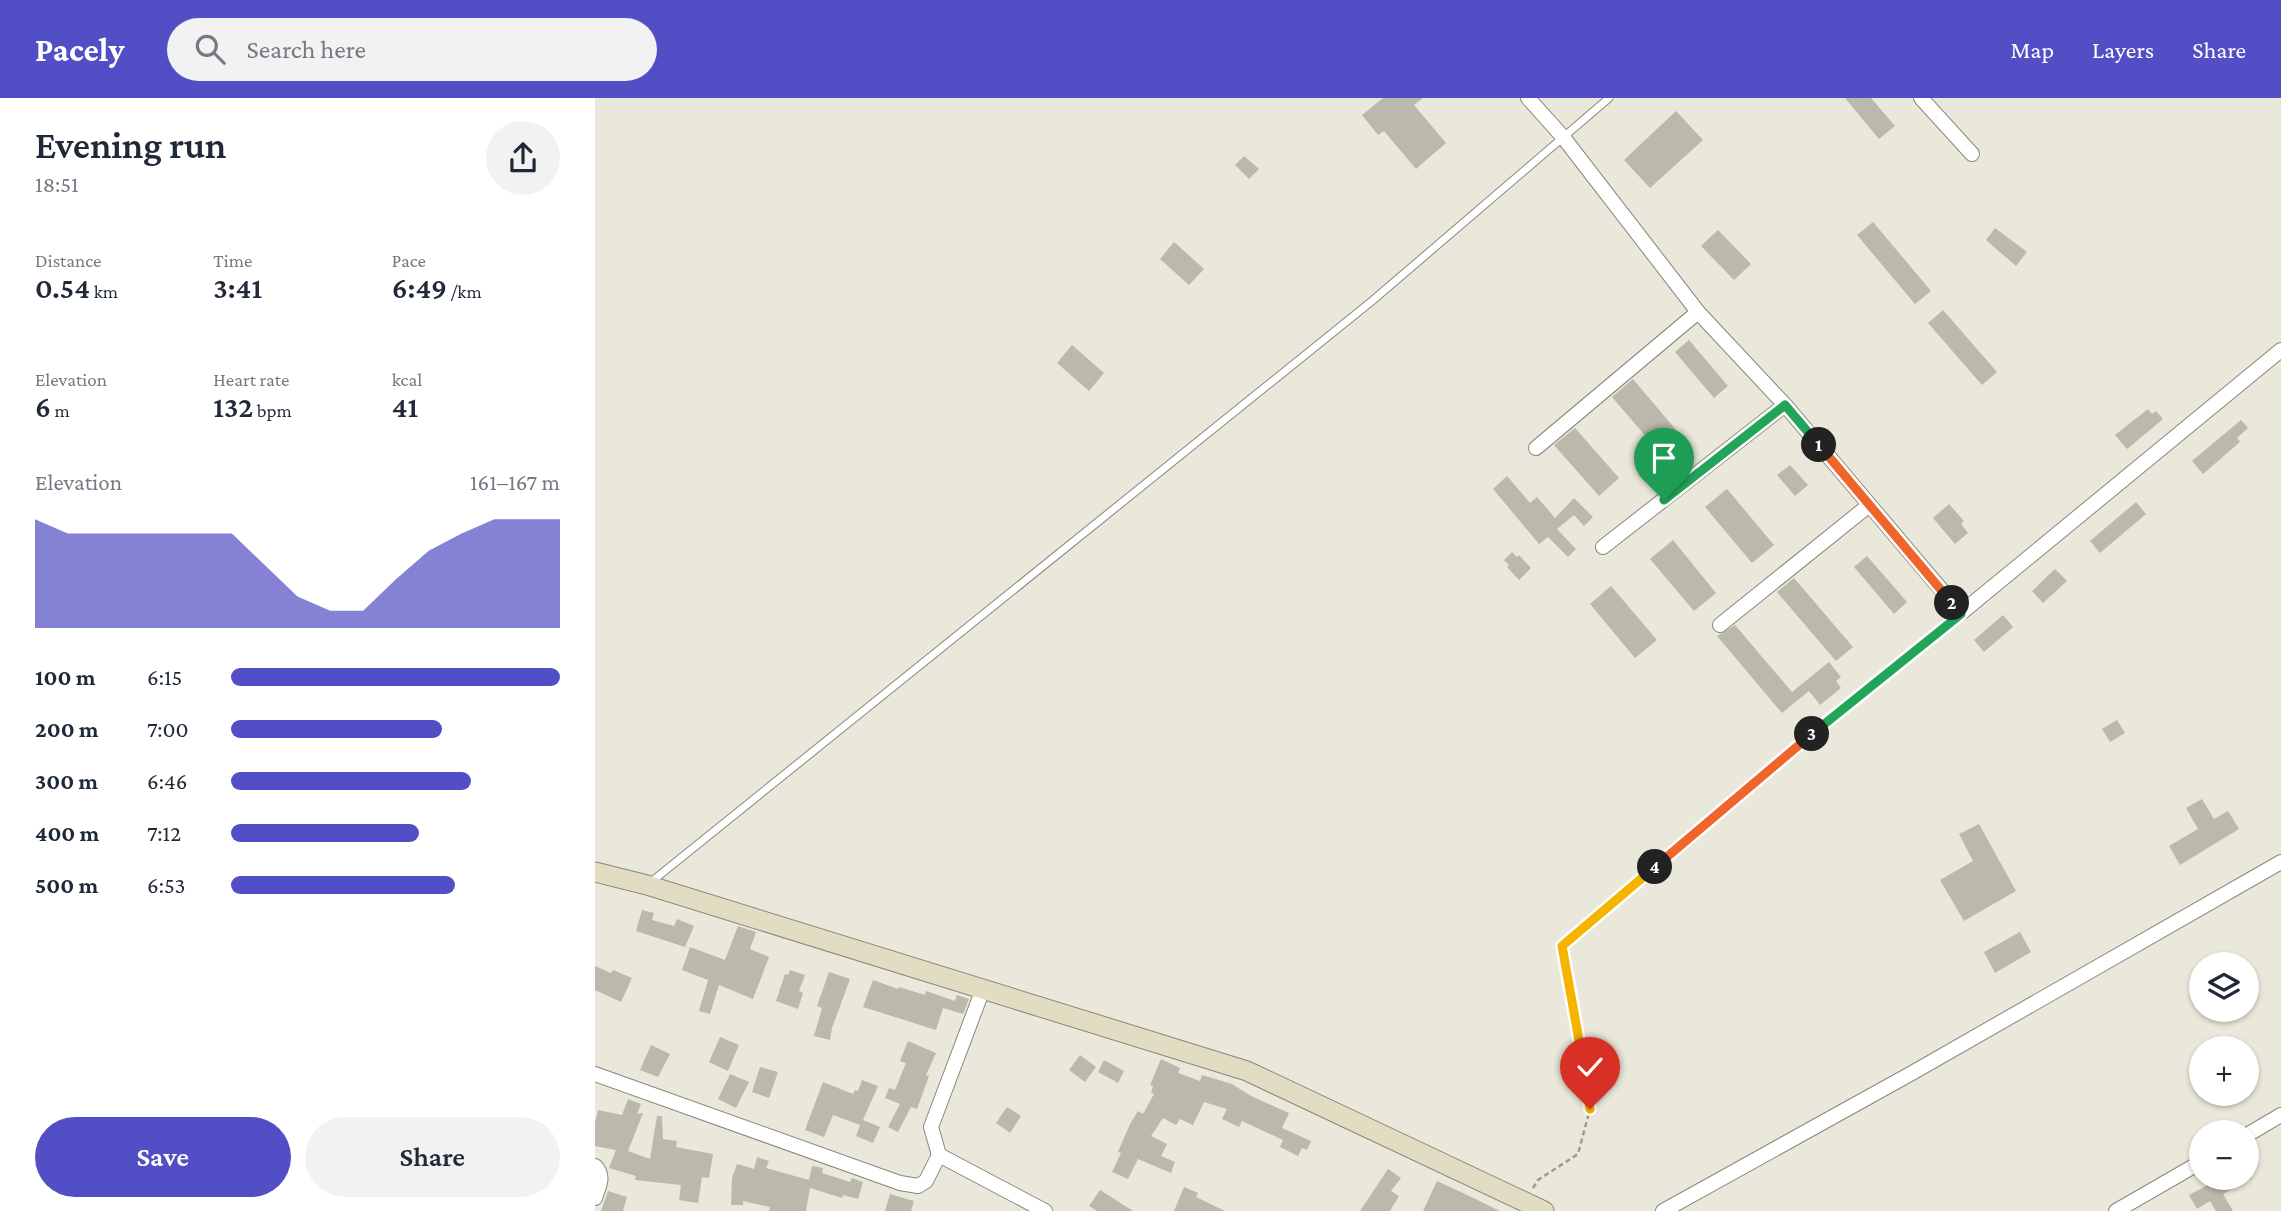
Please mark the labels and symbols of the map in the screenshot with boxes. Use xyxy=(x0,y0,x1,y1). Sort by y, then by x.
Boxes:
pin xyxy=(1634,428,1694,500)
pin: 1 xyxy=(1801,428,1837,462)
pin: 2 xyxy=(1935,586,1969,620)
pin: 3 xyxy=(1795,716,1829,752)
pin: 4 xyxy=(1637,850,1673,884)
pin xyxy=(1560,1037,1620,1109)

